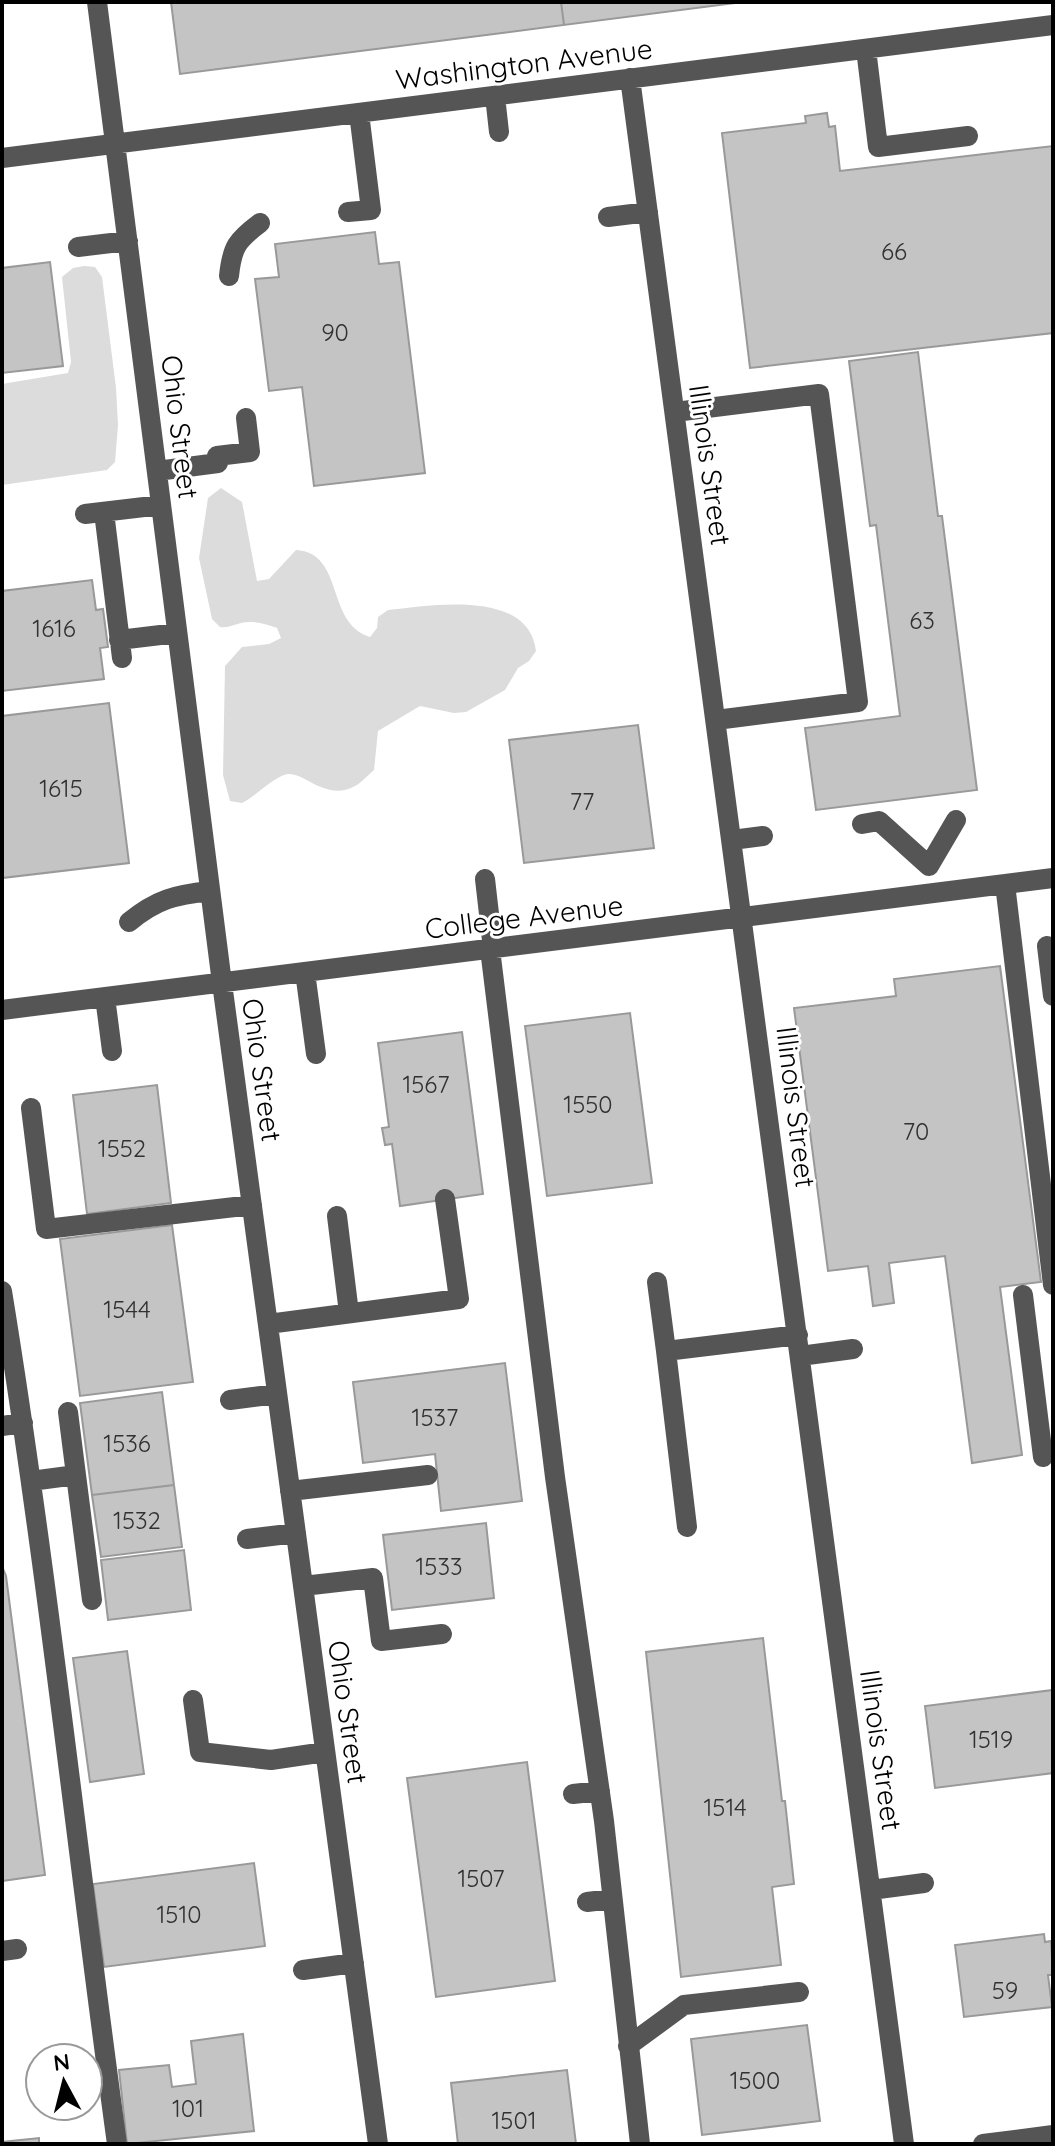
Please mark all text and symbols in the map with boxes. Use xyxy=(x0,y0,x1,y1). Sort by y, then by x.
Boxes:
street label: Washington Avenue xyxy=(394,30,654,97)
house number: 66 xyxy=(881,236,907,266)
house number: 90 xyxy=(321,317,349,347)
street label: Ohio Street xyxy=(154,353,207,501)
street label: Illinois Street xyxy=(682,382,739,548)
house number: 63 xyxy=(909,605,935,635)
house number: 1616 xyxy=(32,613,76,643)
house number: 1615 xyxy=(39,773,83,803)
house number: 77 xyxy=(570,786,594,816)
street label: College Avenue xyxy=(423,887,625,946)
street label: Ohio Street xyxy=(235,996,290,1144)
street label: Illinois Street xyxy=(769,1024,824,1190)
house number: 1567 xyxy=(402,1069,450,1099)
house number: 1550 xyxy=(563,1089,613,1119)
house number: 70 xyxy=(903,1116,929,1146)
house number: 1552 xyxy=(98,1133,146,1163)
house number: 1544 xyxy=(103,1294,151,1324)
house number: 1537 xyxy=(412,1402,458,1432)
house number: 1536 xyxy=(103,1428,151,1458)
house number: 1532 xyxy=(113,1505,161,1535)
house number: 1533 xyxy=(415,1551,463,1581)
street label: Ohio Street xyxy=(321,1638,376,1786)
street label: Illinois Street xyxy=(853,1667,910,1833)
house number: 1519 xyxy=(969,1724,1013,1754)
house number: 1514 xyxy=(703,1792,747,1822)
house number: 1507 xyxy=(457,1863,505,1893)
house number: 1510 xyxy=(156,1899,202,1929)
house number: 59 xyxy=(992,1975,1018,2005)
north arrow xyxy=(24,2042,104,2122)
text: N xyxy=(52,2047,71,2077)
house number: 1500 xyxy=(730,2065,780,2095)
house number: 101 xyxy=(172,2093,204,2123)
house number: 1501 xyxy=(491,2105,537,2135)

